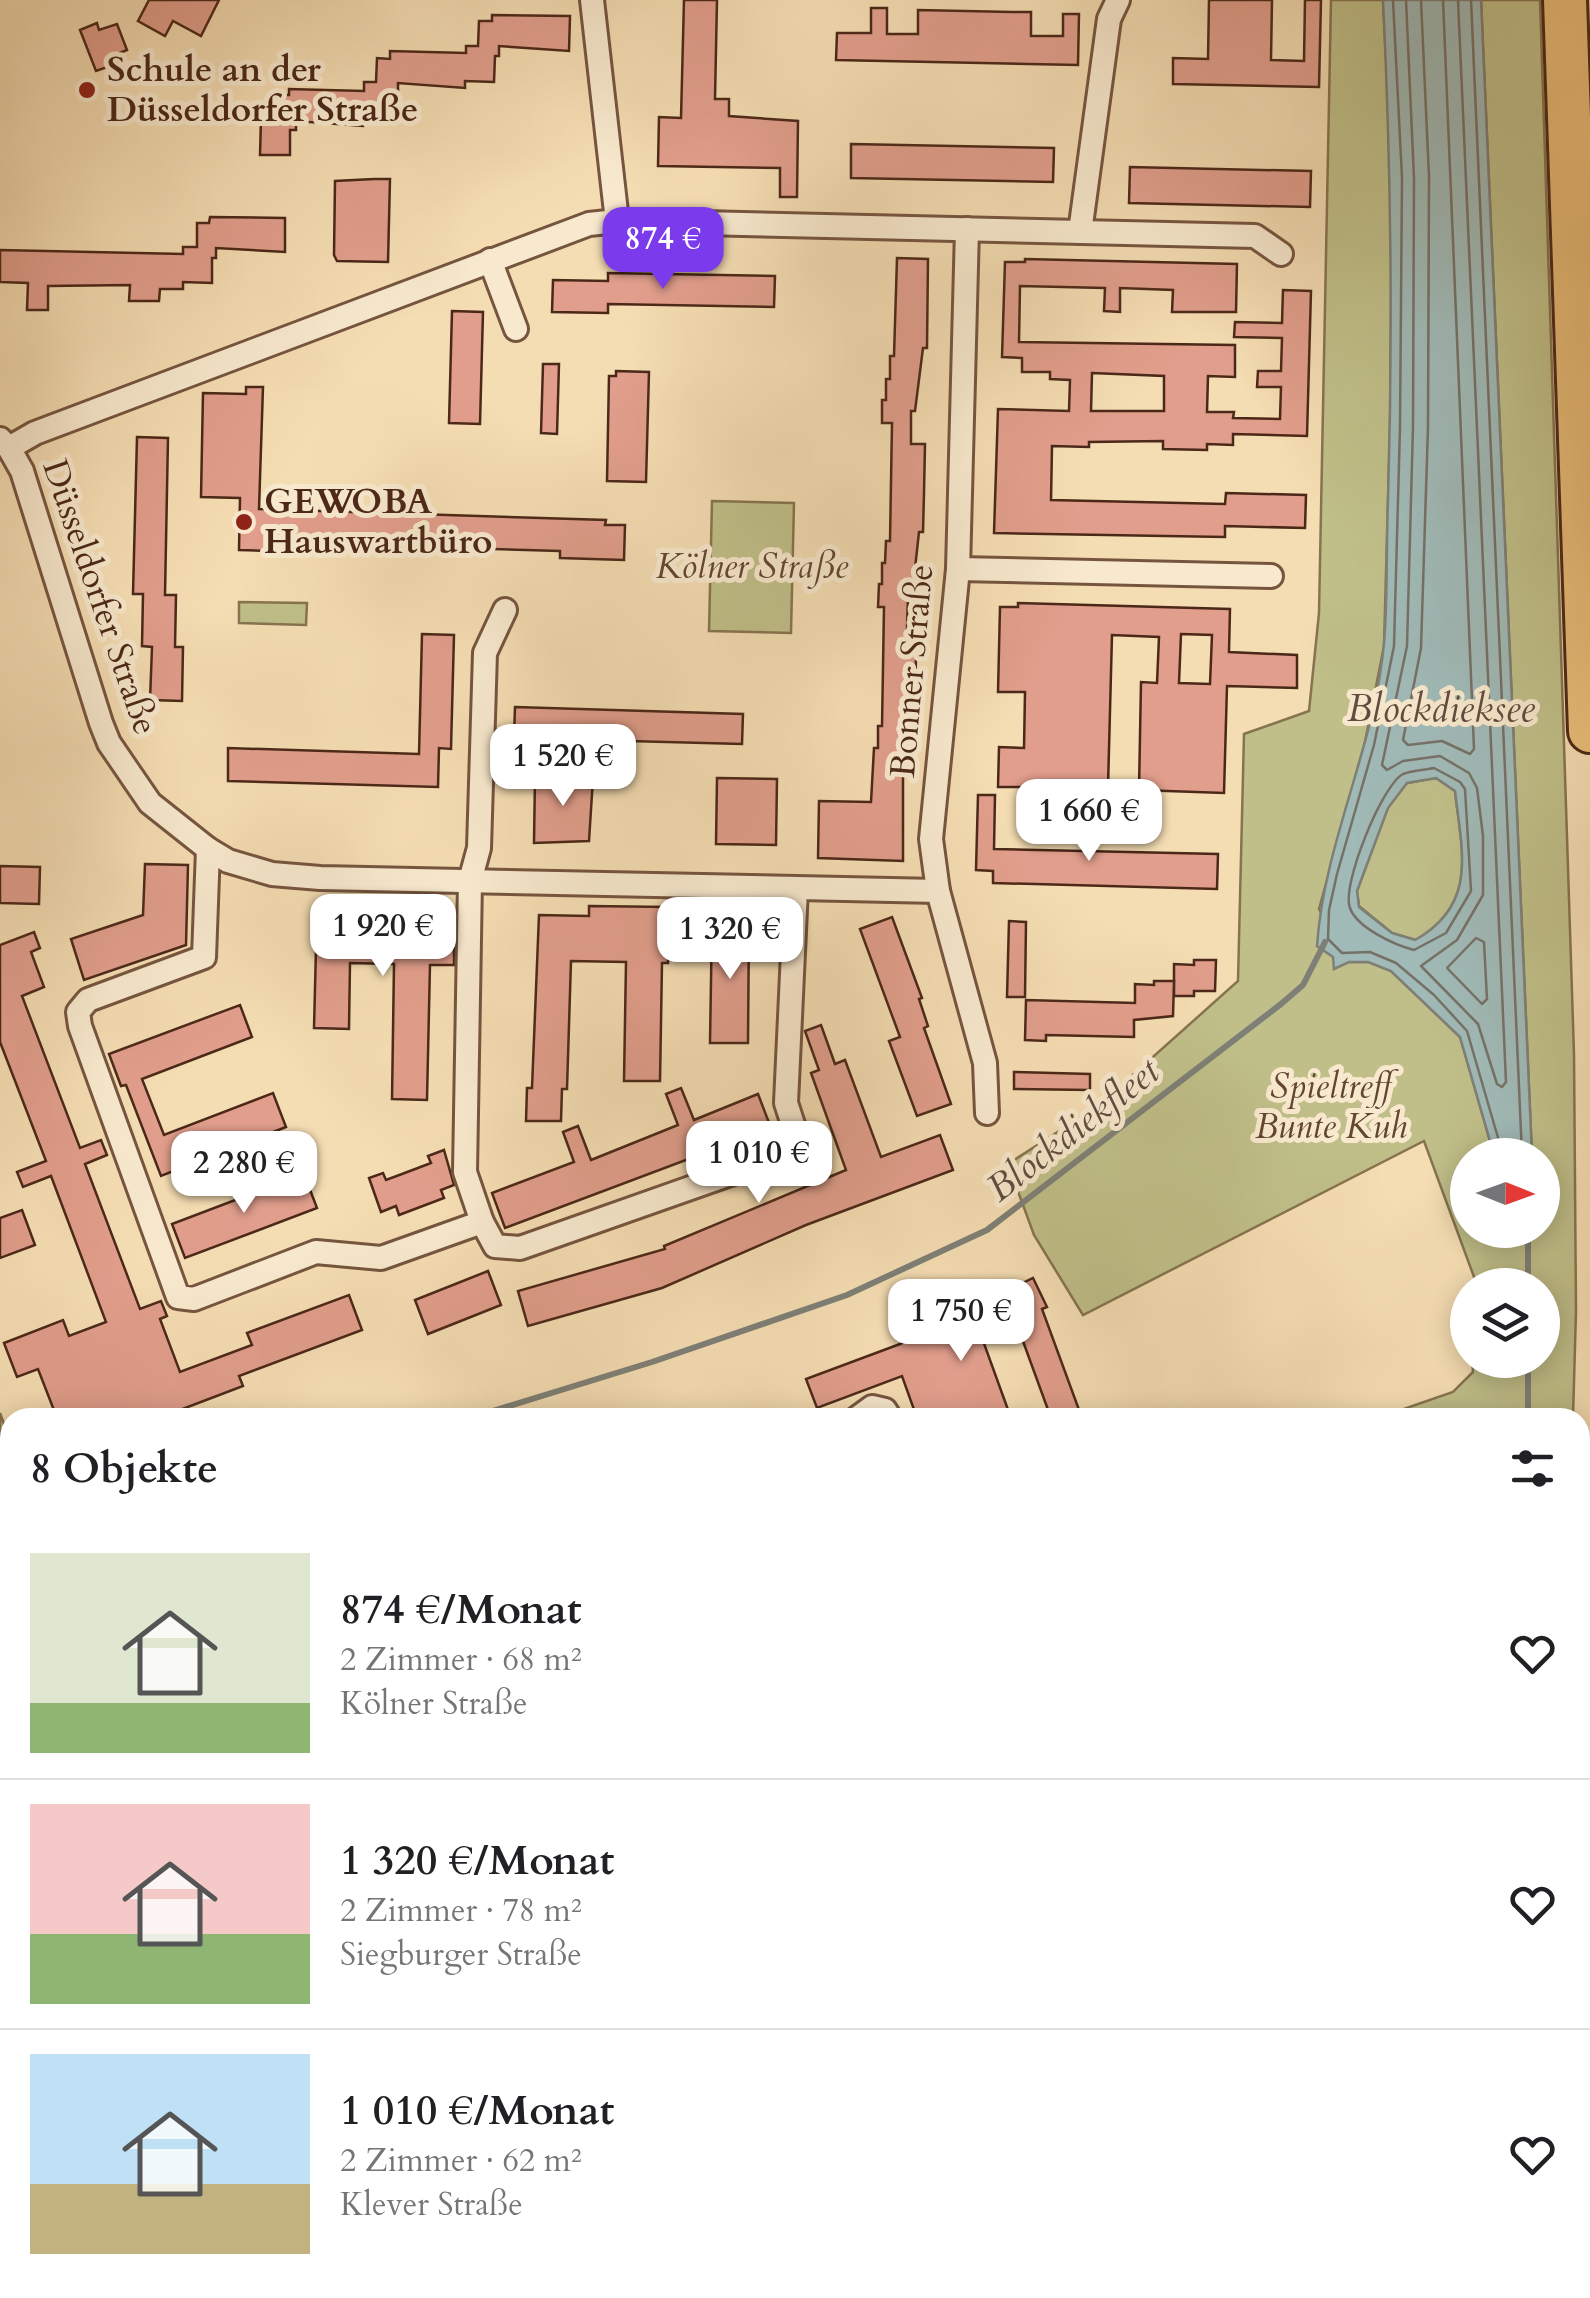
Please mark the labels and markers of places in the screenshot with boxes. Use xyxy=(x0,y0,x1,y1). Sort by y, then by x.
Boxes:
place label: Schule an der Düsseldorfer Straße xyxy=(107,46,418,134)
marker: Schule an der Düsseldorfer Straße xyxy=(76,79,98,101)
pin: 874 € xyxy=(593,207,733,292)
place label: GEWOBA Hauswartbüro xyxy=(264,478,493,566)
marker: GEWOBA Hauswartbüro xyxy=(233,511,255,533)
pin: 1 520 € xyxy=(471,724,655,809)
pin: 1 660 € xyxy=(997,779,1181,864)
pin: 1 920 € xyxy=(291,894,475,979)
pin: 1 320 € xyxy=(638,897,822,982)
pin: 1 010 € xyxy=(667,1121,851,1206)
pin: 2 280 € xyxy=(152,1131,336,1216)
pin: 1 750 € xyxy=(869,1279,1053,1364)

